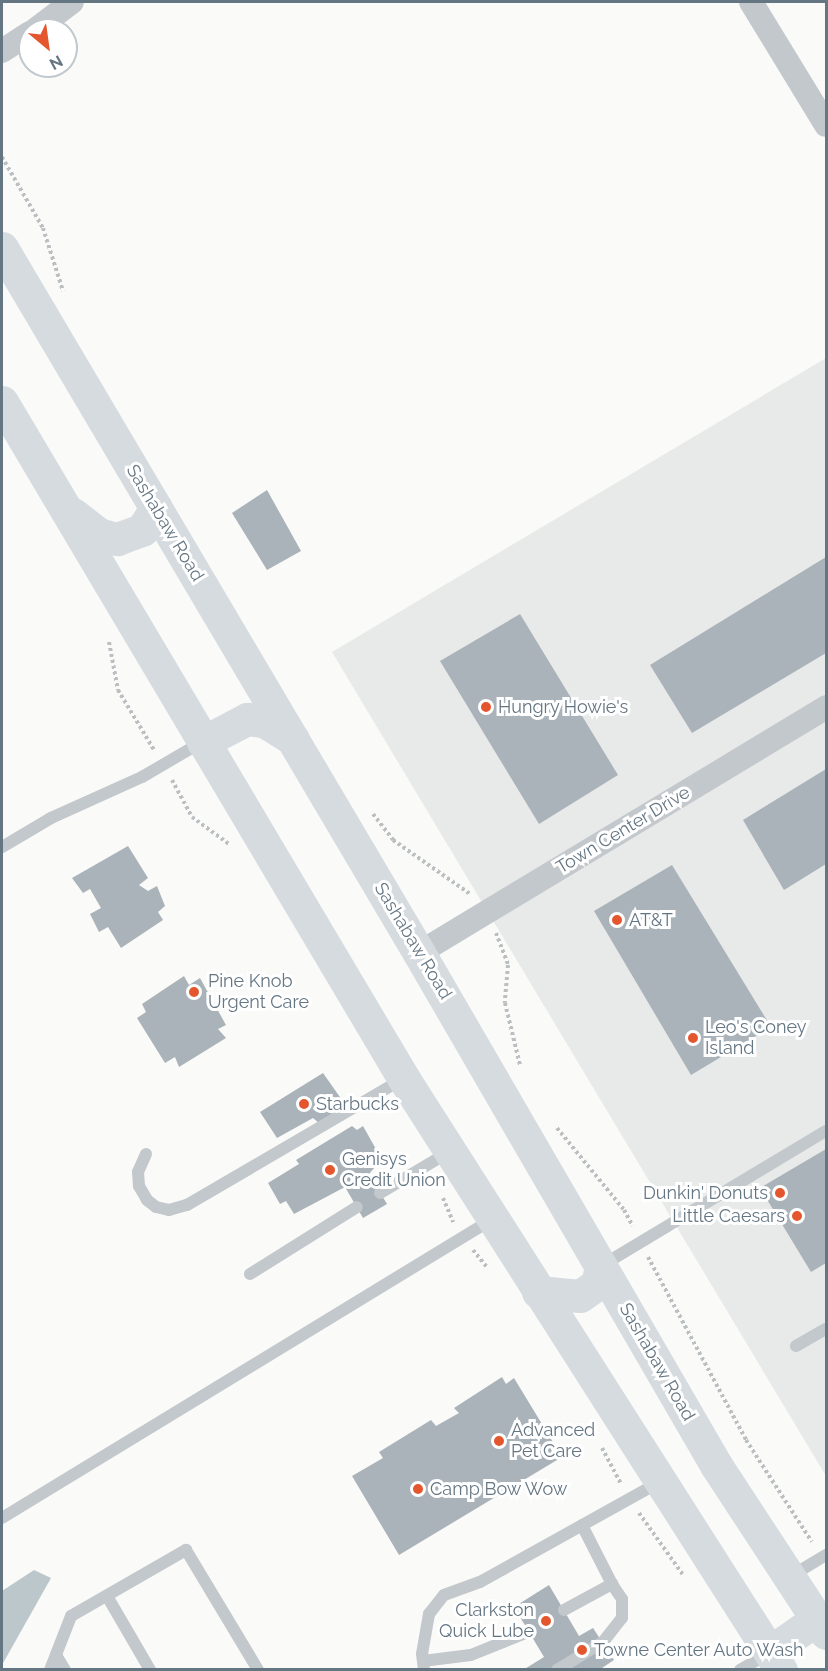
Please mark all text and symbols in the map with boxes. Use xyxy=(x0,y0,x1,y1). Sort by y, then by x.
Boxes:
north arrow xyxy=(18,18,78,78)
text: N xyxy=(46,51,66,74)
street label: Sashabaw Road xyxy=(122,461,208,585)
place label: Hungry Howie's xyxy=(498,696,629,718)
marker: Hungry Howie's xyxy=(479,700,493,714)
street label: Town Center Drive xyxy=(552,781,694,879)
street label: Sashabaw Road xyxy=(370,879,456,1003)
place label: AT&T xyxy=(629,909,673,931)
marker: AT&T xyxy=(610,913,624,927)
place label: Pine Knob Urgent Care xyxy=(208,971,309,1014)
marker: Pine Knob Urgent Care xyxy=(185,983,203,1001)
place label: Leo's Coney Island xyxy=(705,1017,807,1060)
marker: Leo's Coney Island xyxy=(686,1031,700,1045)
place label: Starbucks xyxy=(316,1093,399,1115)
marker: Starbucks xyxy=(297,1097,311,1111)
place label: Genisys Credit Union xyxy=(342,1149,446,1192)
marker: Genisys Credit Union xyxy=(323,1163,337,1177)
place label: Dunkin' Donuts xyxy=(643,1182,768,1204)
marker: Dunkin' Donuts xyxy=(773,1186,787,1200)
place label: Little Caesars xyxy=(672,1205,785,1227)
marker: Little Caesars xyxy=(790,1209,804,1223)
street label: Sashabaw Road xyxy=(614,1299,700,1425)
place label: Advanced Pet Care xyxy=(511,1420,595,1462)
marker: Advanced Pet Care xyxy=(492,1434,506,1448)
place label: Camp Bow Wow xyxy=(430,1478,569,1500)
marker: Camp Bow Wow xyxy=(411,1482,425,1496)
place label: Clarkston Quick Lube xyxy=(439,1600,534,1642)
marker: Clarkston Quick Lube xyxy=(539,1614,553,1628)
place label: Towne Center Auto Wash xyxy=(594,1639,805,1661)
marker: Towne Center Auto Wash xyxy=(575,1643,589,1657)

